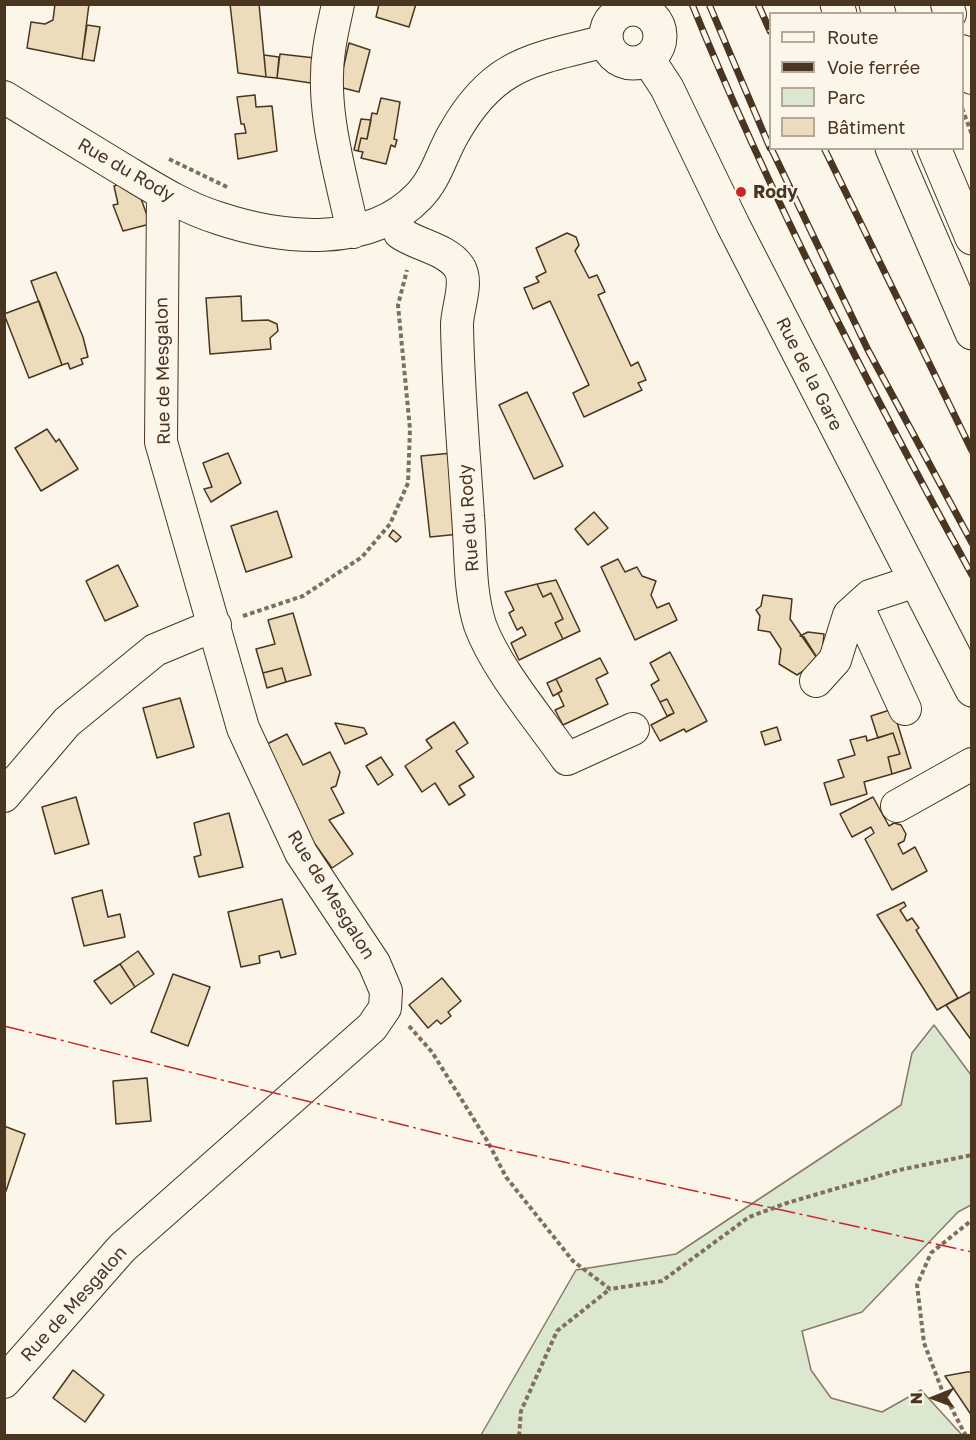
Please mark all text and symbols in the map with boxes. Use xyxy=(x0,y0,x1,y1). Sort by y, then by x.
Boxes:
legend xyxy=(769,12,964,150)
text: Route xyxy=(827,26,878,48)
text: Voie ferrée xyxy=(827,56,920,78)
text: Parc xyxy=(827,86,865,108)
text: Bâtiment xyxy=(827,116,906,138)
street label: Rue du Rody xyxy=(74,134,178,206)
place label: Rody xyxy=(753,181,798,203)
marker: Rody xyxy=(734,185,748,199)
street label: Rue de Mesgalon xyxy=(151,297,175,445)
street label: Rue de la Gare xyxy=(771,314,847,434)
street label: Rue du Rody xyxy=(454,463,484,573)
street label: Rue de Mesgalon xyxy=(283,827,379,963)
street label: Rue de Mesgalon xyxy=(17,1242,131,1366)
north arrow xyxy=(904,1368,964,1428)
text: N xyxy=(906,1392,926,1405)

